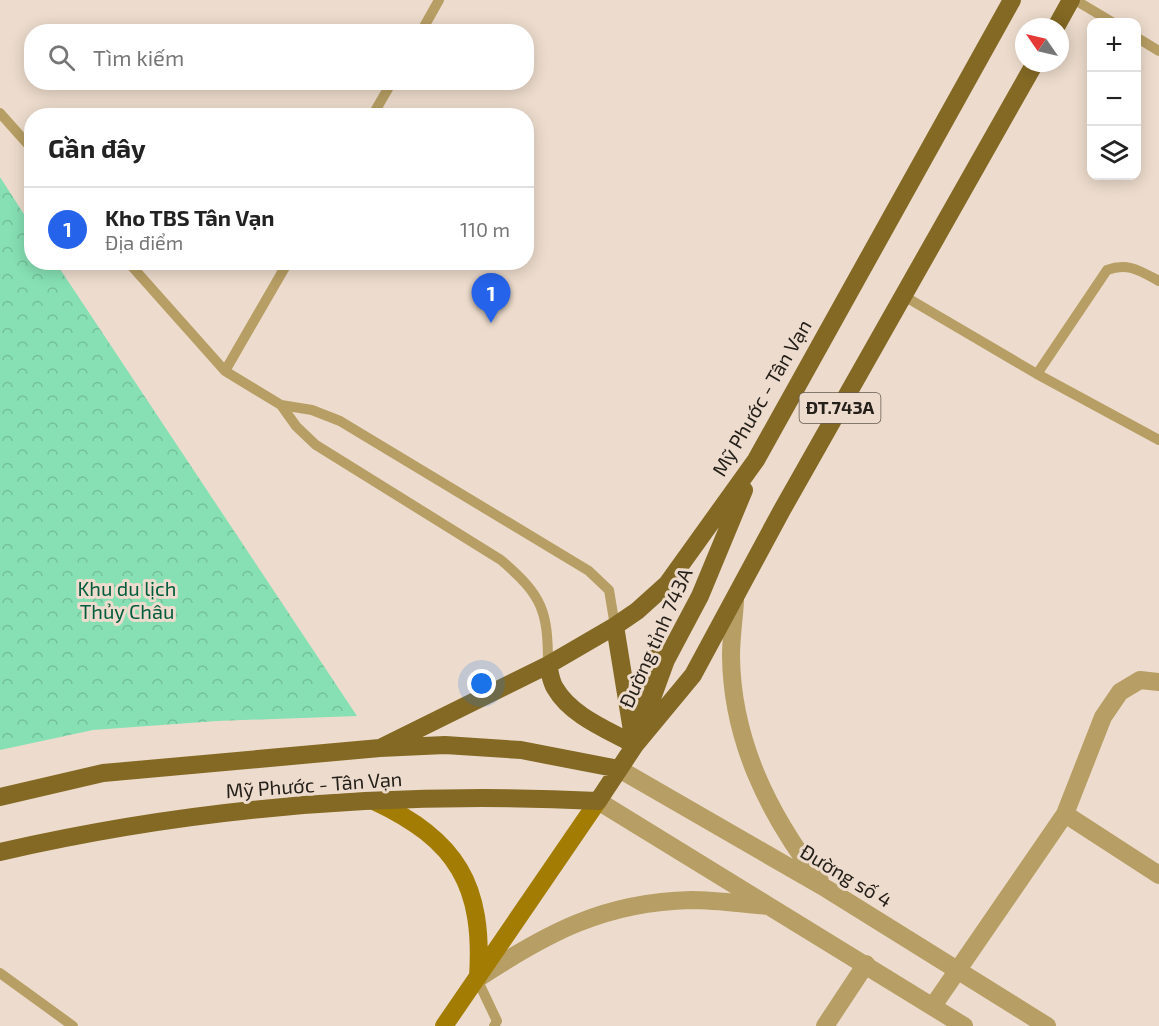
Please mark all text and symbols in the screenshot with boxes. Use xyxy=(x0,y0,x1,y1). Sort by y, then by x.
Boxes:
north arrow xyxy=(1015,18,1069,72)
map controls xyxy=(1087,18,1141,180)
button: + xyxy=(1087,18,1141,72)
search box xyxy=(24,24,534,90)
icon: search xyxy=(45,41,78,74)
text: Tìm kiếm xyxy=(93,44,184,70)
button: − xyxy=(1087,72,1141,126)
button: layers xyxy=(1087,126,1141,180)
text: Gần đây xyxy=(48,132,146,163)
text: Kho TBS Tân Vạn xyxy=(105,204,274,230)
text: 1 xyxy=(63,217,72,241)
text: 110 m xyxy=(460,217,510,241)
text: Địa điểm xyxy=(105,230,183,254)
pin: 1 xyxy=(472,274,510,323)
street label: Mỹ Phước - Tân Vạn xyxy=(707,315,816,480)
road number: ĐT.743A xyxy=(800,393,880,423)
street label: Đường tỉnh 743A xyxy=(614,564,697,711)
park label: Khu du lịch Thủy Châu xyxy=(78,576,176,623)
your location xyxy=(467,669,496,698)
street label: Mỹ Phước - Tân Vạn xyxy=(225,766,403,802)
street label: Đường số 4 xyxy=(796,838,897,912)

